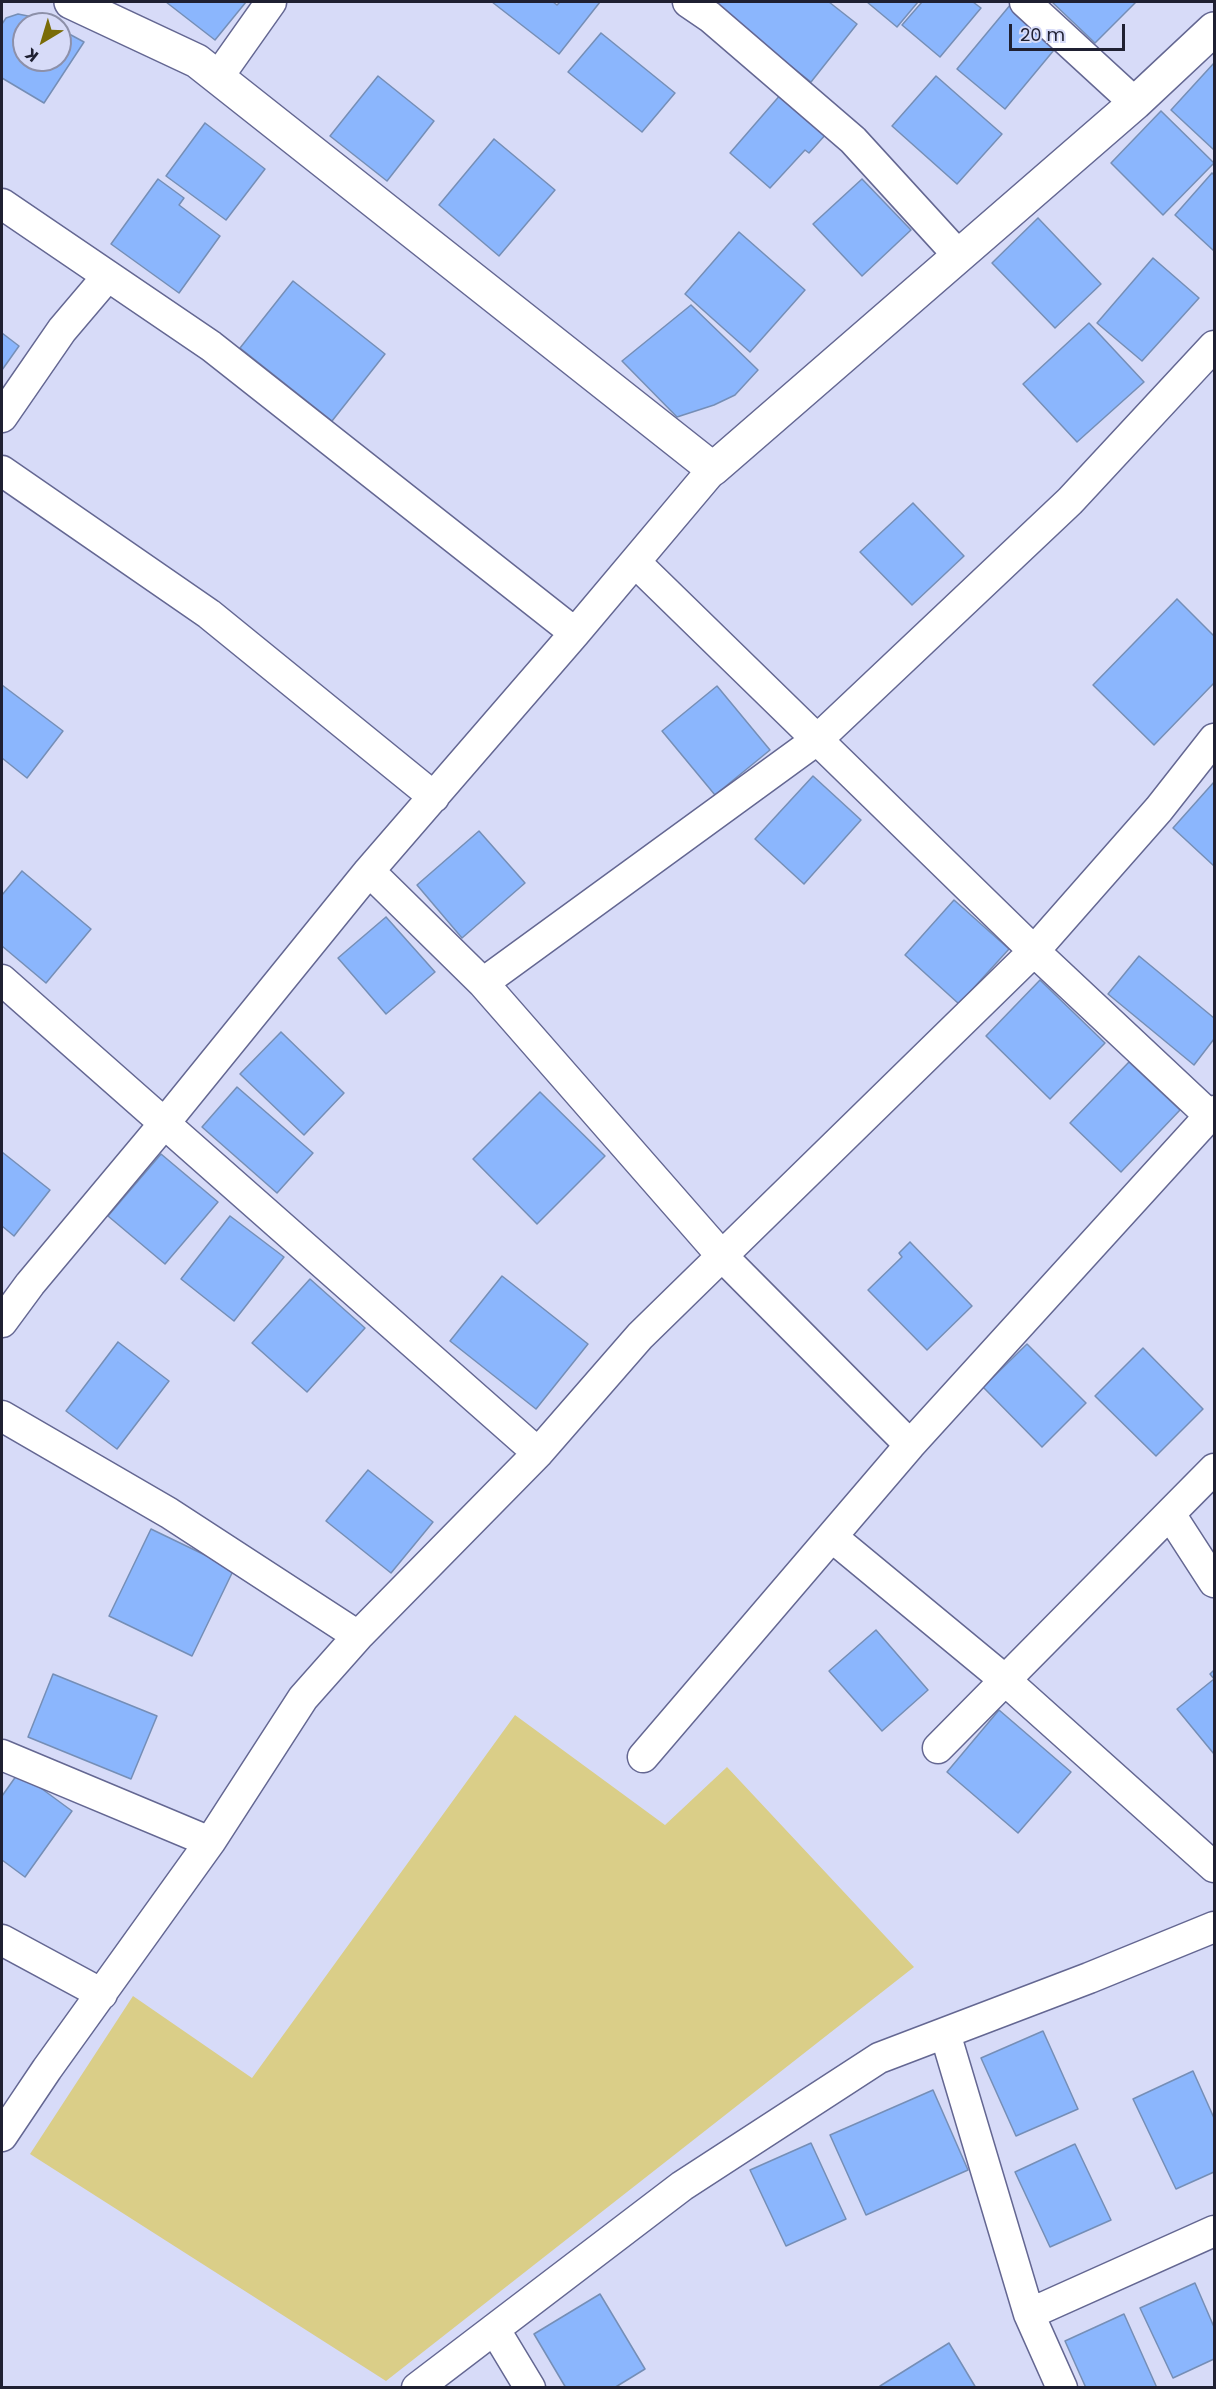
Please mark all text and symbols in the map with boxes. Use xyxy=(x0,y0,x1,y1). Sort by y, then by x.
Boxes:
north arrow xyxy=(12,12,72,72)
scale bar xyxy=(1012,12,1128,50)
text: 20 m xyxy=(1020,22,1065,47)
text: K xyxy=(20,43,43,67)

